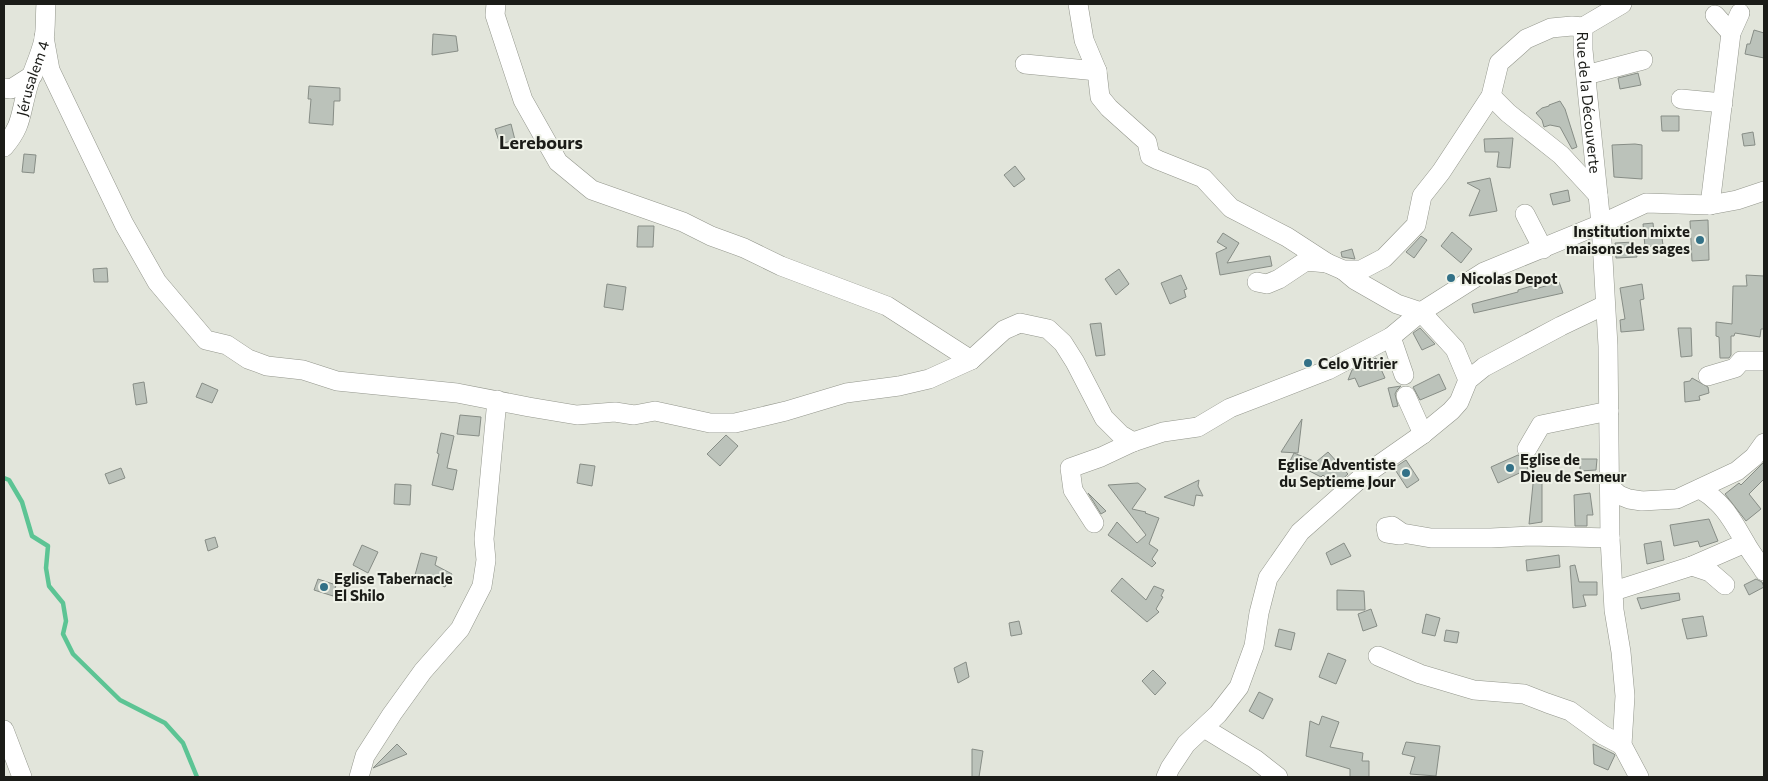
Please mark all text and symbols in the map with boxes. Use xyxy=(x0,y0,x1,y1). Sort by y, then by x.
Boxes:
street label: Rue de la Découverte xyxy=(1574,32,1605,174)
street label: Jérusalem 4 xyxy=(12,39,52,118)
district label: Lerebours xyxy=(499,131,583,153)
place label: Institution mixte maisons des sages xyxy=(1566,222,1690,257)
marker: Institution mixte maisons des sages xyxy=(1694,234,1706,246)
place label: Nicolas Depot xyxy=(1461,269,1558,287)
marker: Nicolas Depot xyxy=(1445,272,1457,284)
place label: Celo Vitrier xyxy=(1318,354,1398,372)
marker: Celo Vitrier xyxy=(1302,357,1314,369)
place label: Eglise de Dieu de Semeur xyxy=(1520,450,1627,485)
place label: Eglise Adventiste du Septieme Jour xyxy=(1278,455,1396,490)
marker: Eglise de Dieu de Semeur xyxy=(1504,462,1516,474)
marker: Eglise Adventiste du Septieme Jour xyxy=(1400,467,1412,479)
place label: Eglise Tabernacle El Shilo xyxy=(334,569,453,604)
marker: Eglise Tabernacle El Shilo xyxy=(318,581,330,593)

